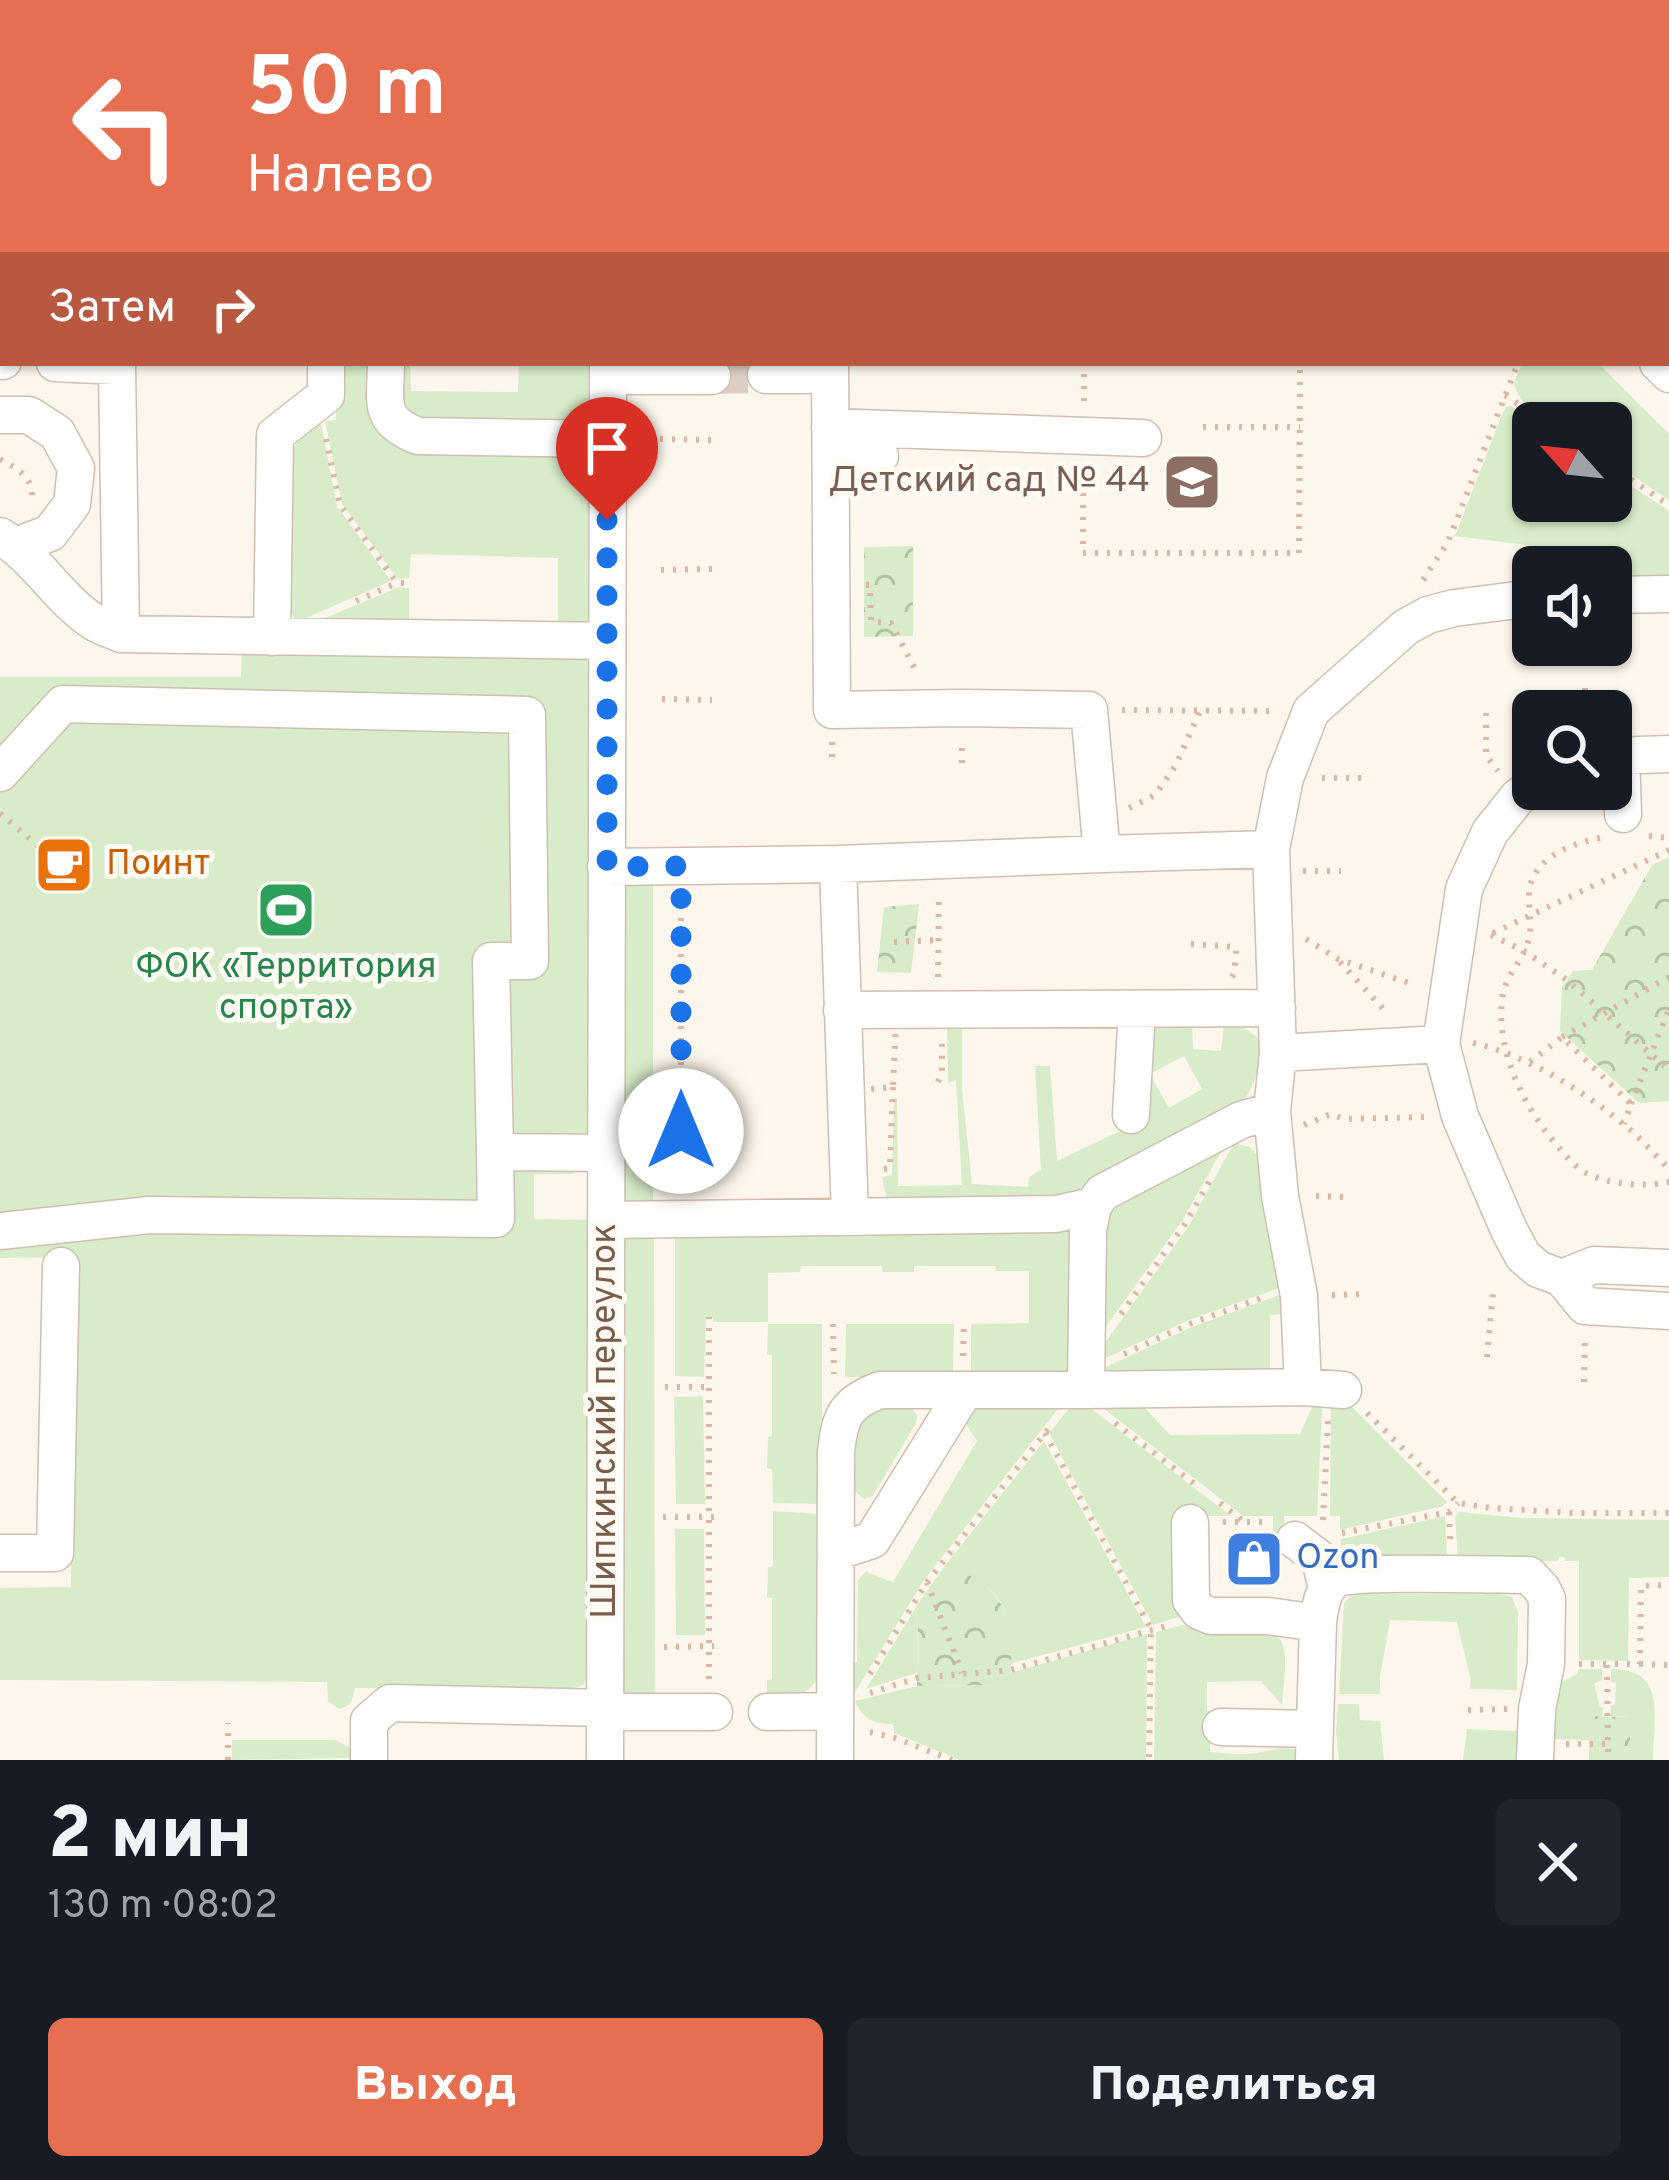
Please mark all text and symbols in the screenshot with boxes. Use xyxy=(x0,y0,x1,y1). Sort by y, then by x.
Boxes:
text: 50 m xyxy=(246,39,447,145)
icon: left xyxy=(48,48,204,204)
text: Налево xyxy=(246,143,434,212)
icon: right xyxy=(200,276,266,342)
text: Затем xyxy=(48,281,176,338)
pin xyxy=(556,397,658,520)
north arrow xyxy=(1512,402,1632,522)
map controls xyxy=(1512,402,1632,810)
icon: arrive xyxy=(574,415,640,481)
school or university icon: Детский сад № 44 xyxy=(1161,451,1223,513)
place label: Детский сад № 44 xyxy=(828,459,1150,505)
button: sound xyxy=(1512,546,1632,666)
button: search xyxy=(1512,690,1632,810)
cafe icon: Поинт xyxy=(33,834,95,896)
place label: Поинт xyxy=(106,842,210,888)
sports icon: ФОК «Территория спорта» xyxy=(255,879,317,941)
place label: ФОК «Территория спорта» xyxy=(135,945,437,1032)
position arrow xyxy=(618,1068,744,1194)
street label: Шипкинский переулок xyxy=(583,1223,629,1619)
shop icon: Ozon xyxy=(1223,1528,1285,1590)
place label: Ozon xyxy=(1296,1536,1380,1582)
text: 2 мин xyxy=(48,1792,253,1884)
button: close xyxy=(1495,1799,1621,1925)
text: 130 m · 08:02 xyxy=(48,1883,278,1932)
button: Выход xyxy=(48,2018,823,2156)
button: Поделиться xyxy=(847,2018,1621,2156)

